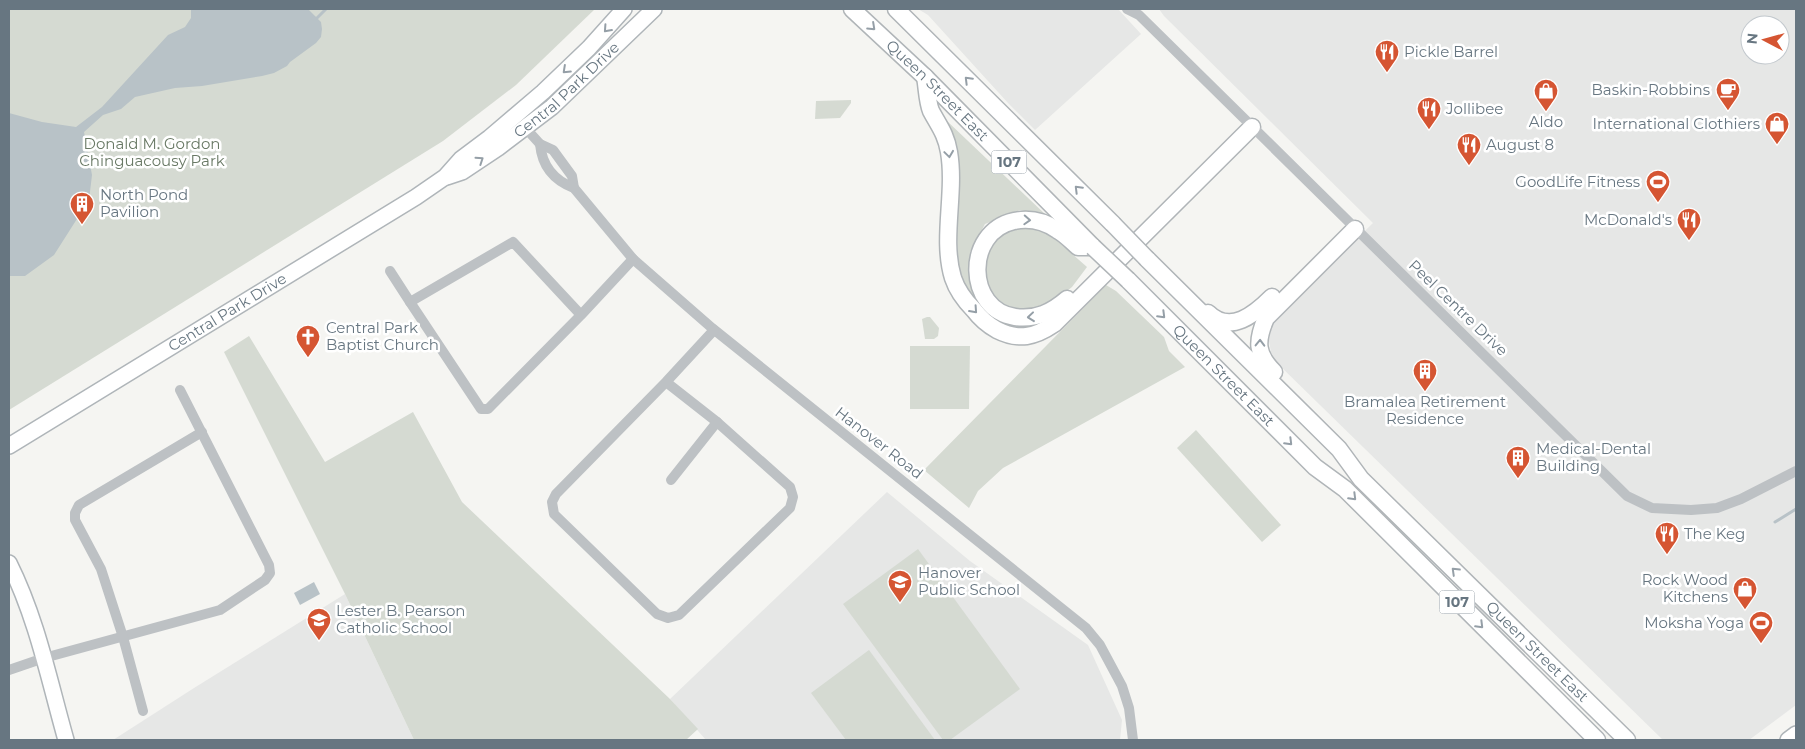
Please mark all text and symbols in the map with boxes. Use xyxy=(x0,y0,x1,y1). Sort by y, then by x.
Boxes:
north arrow xyxy=(1740,15,1790,65)
one-way arrow xyxy=(866,21,875,30)
one-way arrow xyxy=(604,23,613,32)
text: N xyxy=(1743,32,1762,45)
street label: Queen Street East xyxy=(882,36,993,145)
street label: Central Park Drive xyxy=(510,38,623,142)
restaurant icon: Pickle Barrel xyxy=(1374,39,1400,73)
place label: Pickle Barrel xyxy=(1404,42,1498,61)
one-way arrow xyxy=(563,64,572,73)
one-way arrow xyxy=(965,76,974,85)
cafe icon: Baskin-Robbins xyxy=(1715,77,1741,111)
shop icon: Aldo xyxy=(1533,78,1559,112)
place label: Baskin-Robbins xyxy=(1592,80,1710,99)
restaurant icon: Jollibee xyxy=(1416,96,1442,130)
place label: Jollibee xyxy=(1445,99,1503,118)
shop icon: International Clothiers xyxy=(1764,111,1790,145)
place label: Aldo xyxy=(1529,112,1563,131)
place label: International Clothiers xyxy=(1592,114,1760,133)
restaurant icon: August 8 xyxy=(1456,132,1482,166)
park label: Donald M. Gordon Chinguacousy Park xyxy=(79,134,225,170)
place label: August 8 xyxy=(1486,135,1554,154)
road number: 107 xyxy=(992,150,1026,173)
one-way arrow xyxy=(943,151,954,159)
one-way arrow xyxy=(474,157,484,166)
sports icon: GoodLife Fitness xyxy=(1645,169,1671,203)
place label: GoodLife Fitness xyxy=(1515,172,1640,191)
place label: North Pond Pavilion xyxy=(100,185,188,221)
one-way arrow xyxy=(1075,186,1084,195)
building icon: North Pond Pavilion xyxy=(69,191,95,225)
restaurant icon: McDonald's xyxy=(1676,207,1702,241)
place label: McDonald's xyxy=(1584,210,1672,229)
one-way arrow xyxy=(1023,215,1031,226)
street label: Peel Centre Drive xyxy=(1405,256,1512,360)
street label: Central Park Drive xyxy=(164,269,290,355)
one-way arrow xyxy=(968,305,977,314)
one-way arrow xyxy=(1156,309,1165,318)
one-way arrow xyxy=(1027,311,1035,322)
place label: Central Park Baptist Church xyxy=(326,318,439,354)
street label: Queen Street East xyxy=(1169,320,1279,430)
church icon: Central Park Baptist Church xyxy=(295,324,321,358)
one-way arrow xyxy=(1255,339,1265,347)
building icon: Bramalea Retirement Residence xyxy=(1412,358,1438,392)
place label: Bramalea Retirement Residence xyxy=(1344,392,1506,428)
street label: Hanover Road xyxy=(831,402,927,483)
one-way arrow xyxy=(1284,436,1293,445)
place label: Medical-Dental Building xyxy=(1536,439,1651,475)
building icon: Medical-Dental Building xyxy=(1505,445,1531,479)
one-way arrow xyxy=(1347,491,1356,500)
restaurant icon: The Keg xyxy=(1654,521,1680,555)
place label: The Keg xyxy=(1684,524,1745,543)
place label: Hanover Public School xyxy=(918,563,1020,599)
one-way arrow xyxy=(1452,568,1461,577)
school or university icon: Hanover Public School xyxy=(887,569,913,603)
place label: Rock Wood Kitchens xyxy=(1642,570,1728,606)
shop icon: Rock Wood Kitchens xyxy=(1732,576,1758,610)
road number: 107 xyxy=(1440,590,1474,614)
street label: Queen Street East xyxy=(1482,597,1593,706)
place label: Lester B. Pearson Catholic School xyxy=(336,601,465,637)
school or university icon: Lester B. Pearson Catholic School xyxy=(306,607,332,641)
sports icon: Moksha Yoga xyxy=(1748,610,1774,644)
place label: Moksha Yoga xyxy=(1644,613,1744,632)
one-way arrow xyxy=(1474,619,1483,628)

